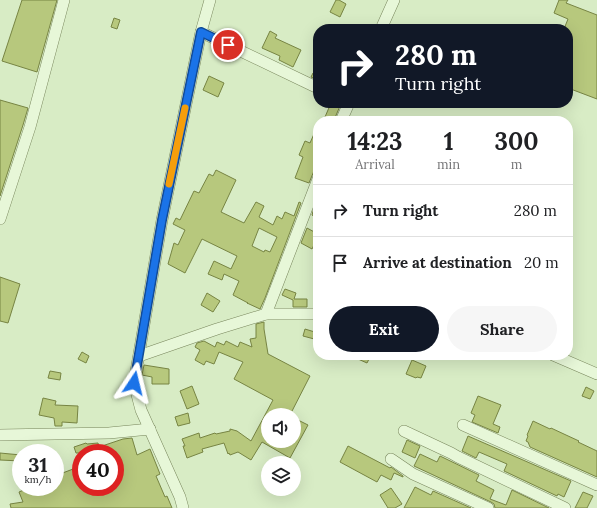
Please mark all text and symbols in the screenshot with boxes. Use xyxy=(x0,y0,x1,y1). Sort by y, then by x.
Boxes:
pin xyxy=(211,28,245,62)
icon: arrive xyxy=(217,34,239,56)
text: 280 m xyxy=(395,37,477,73)
icon: right xyxy=(329,40,381,92)
text: Turn right xyxy=(395,72,481,95)
text: 14:23 xyxy=(347,126,403,157)
text: 1 xyxy=(444,126,453,157)
text: 300 xyxy=(495,126,539,157)
text: Arrival xyxy=(355,156,395,173)
text: min xyxy=(437,156,460,173)
text: m xyxy=(511,156,522,173)
icon: right xyxy=(329,200,351,222)
text: Turn right xyxy=(363,201,439,220)
text: 280 m xyxy=(514,201,557,220)
icon: arrive xyxy=(329,252,351,274)
text: Arrive at destination xyxy=(363,253,512,272)
text: 20 m xyxy=(524,253,559,272)
button: Exit xyxy=(329,306,439,352)
button: Share xyxy=(447,306,557,352)
position arrow xyxy=(113,362,155,404)
map controls xyxy=(261,408,301,496)
button: sound xyxy=(261,408,301,448)
speed limit sign: 40 xyxy=(72,444,124,496)
text: 31 xyxy=(28,452,48,477)
button: layers xyxy=(261,456,301,496)
text: km/h xyxy=(24,473,52,486)

